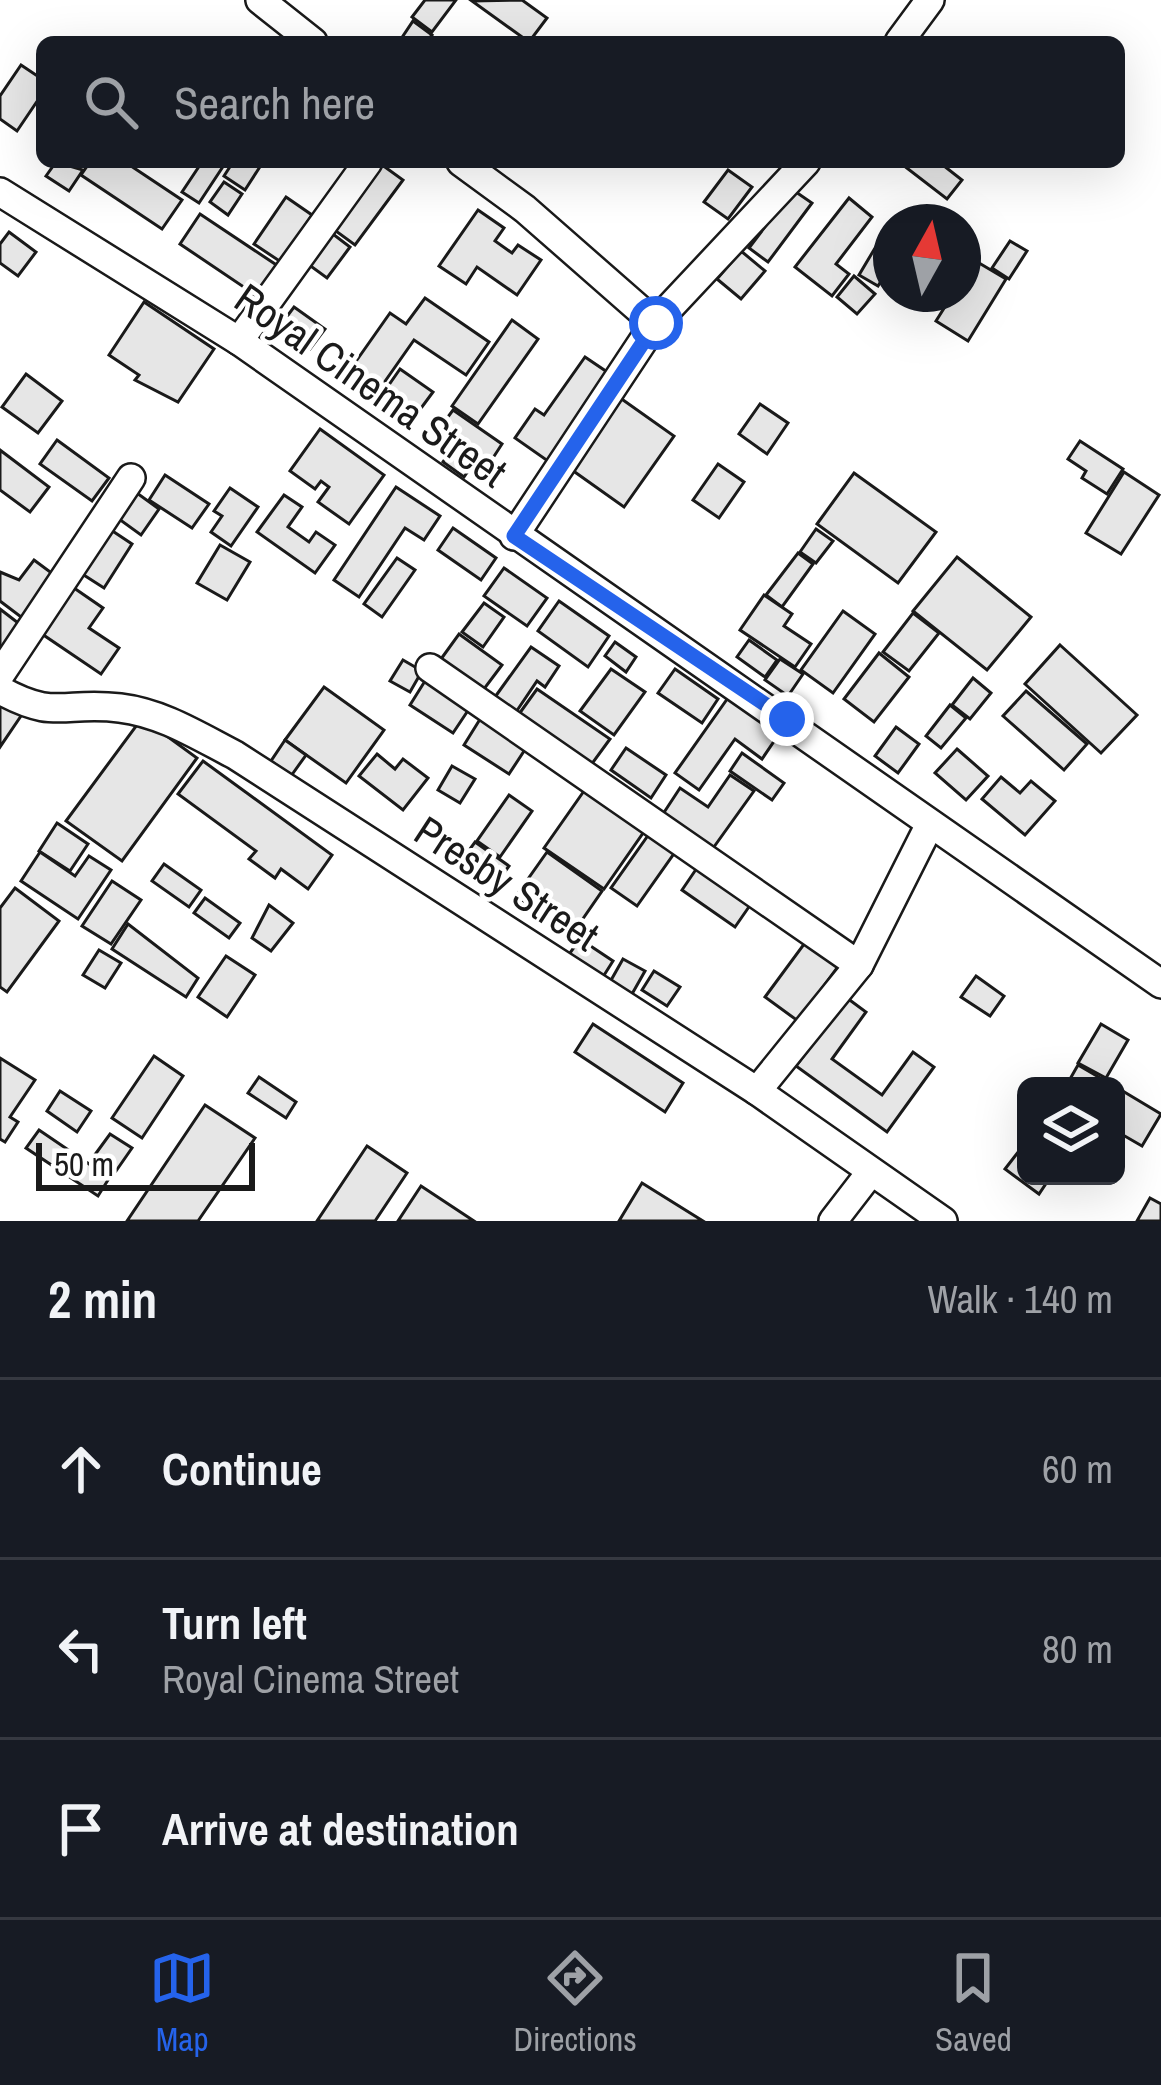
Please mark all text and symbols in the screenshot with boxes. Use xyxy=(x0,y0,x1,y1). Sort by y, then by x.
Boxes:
search box xyxy=(36,36,1125,168)
icon: search xyxy=(78,69,144,135)
text: Search here xyxy=(174,72,375,133)
north arrow xyxy=(873,204,981,312)
street label: Royal Cinema Street xyxy=(224,270,518,500)
route start xyxy=(629,296,683,350)
route end xyxy=(760,692,814,746)
street label: Presby Street xyxy=(404,803,610,963)
map controls xyxy=(1017,1077,1125,1185)
button: layers xyxy=(1017,1077,1125,1185)
scale bar xyxy=(36,1137,255,1190)
text: 50 m xyxy=(54,1142,114,1186)
text: 2 min xyxy=(48,1265,157,1334)
text: Walk · 140 m xyxy=(928,1273,1113,1325)
icon: ahead xyxy=(48,1436,114,1502)
text: Continue xyxy=(162,1438,322,1499)
text: 60 m xyxy=(1042,1443,1113,1495)
text: Turn left xyxy=(162,1592,307,1653)
icon: left xyxy=(48,1616,114,1682)
text: 80 m xyxy=(1042,1623,1113,1675)
text: Royal Cinema Street xyxy=(162,1653,459,1705)
icon: arrive xyxy=(48,1796,114,1862)
text: Arrive at destination xyxy=(162,1798,519,1859)
tab: Map xyxy=(149,1945,215,2061)
tab: Directions xyxy=(513,1945,637,2061)
tab: Saved xyxy=(935,1945,1012,2061)

